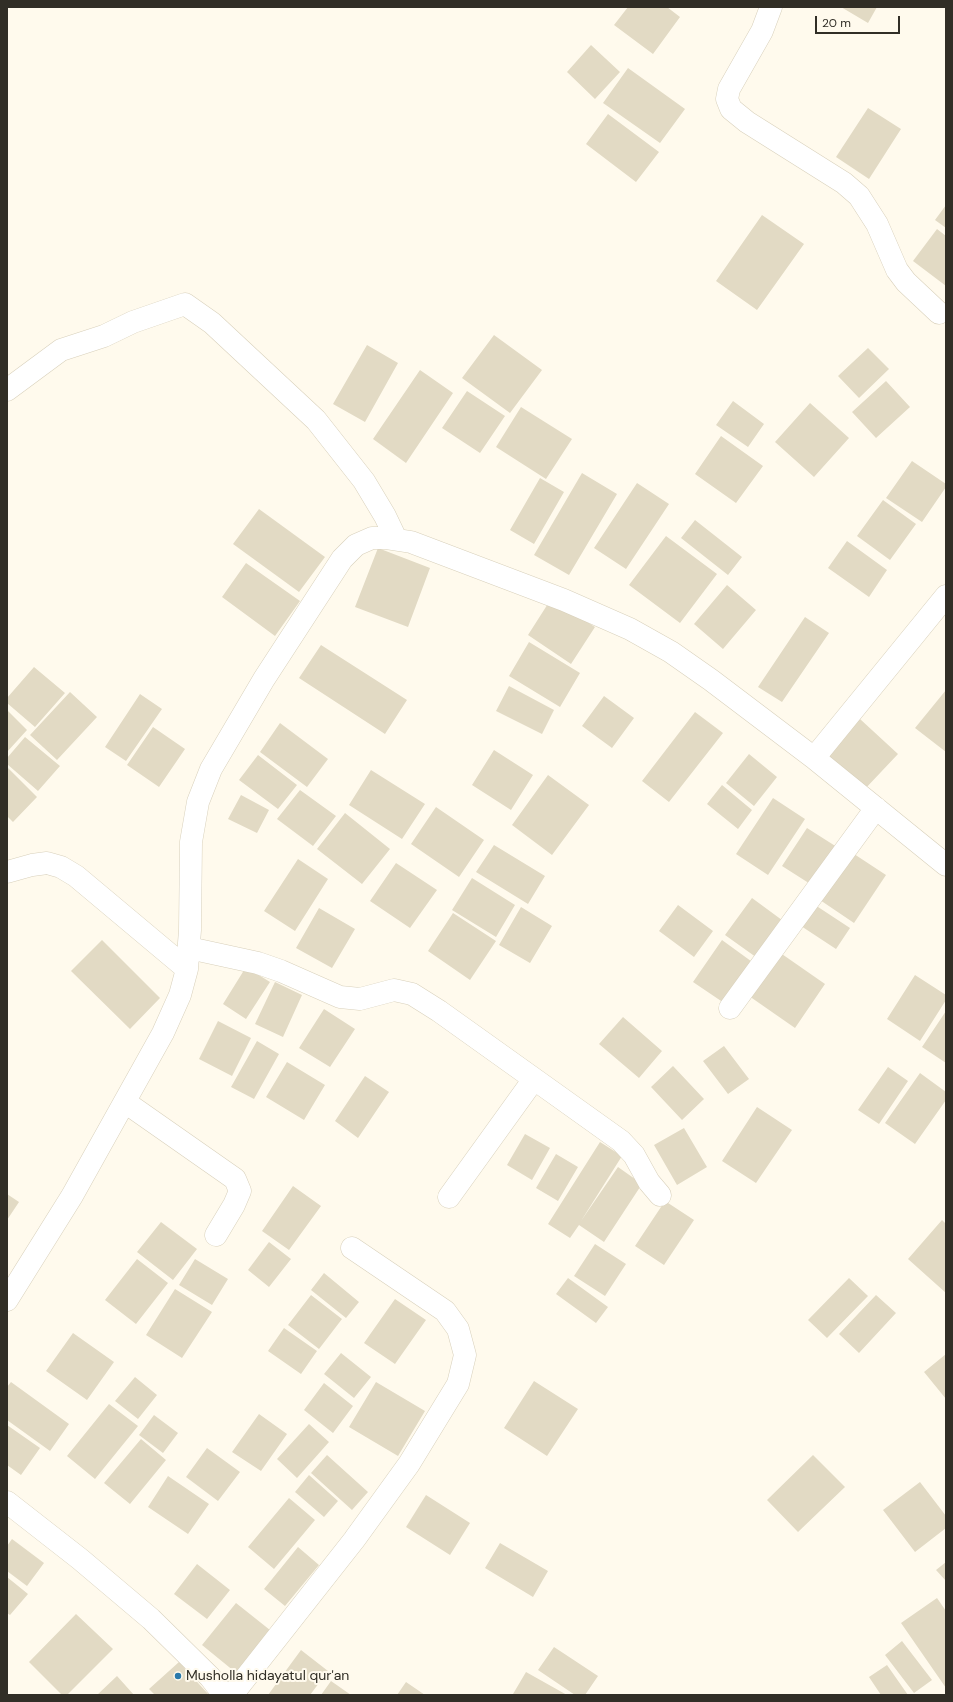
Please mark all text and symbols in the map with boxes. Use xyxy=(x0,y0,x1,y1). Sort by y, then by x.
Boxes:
scale bar xyxy=(817,8,902,34)
text: 20 m xyxy=(822,15,851,31)
place label: Musholla hidayatul qur'an xyxy=(186,1668,349,1684)
marker: Musholla hidayatul qur'an xyxy=(173,1671,183,1681)

